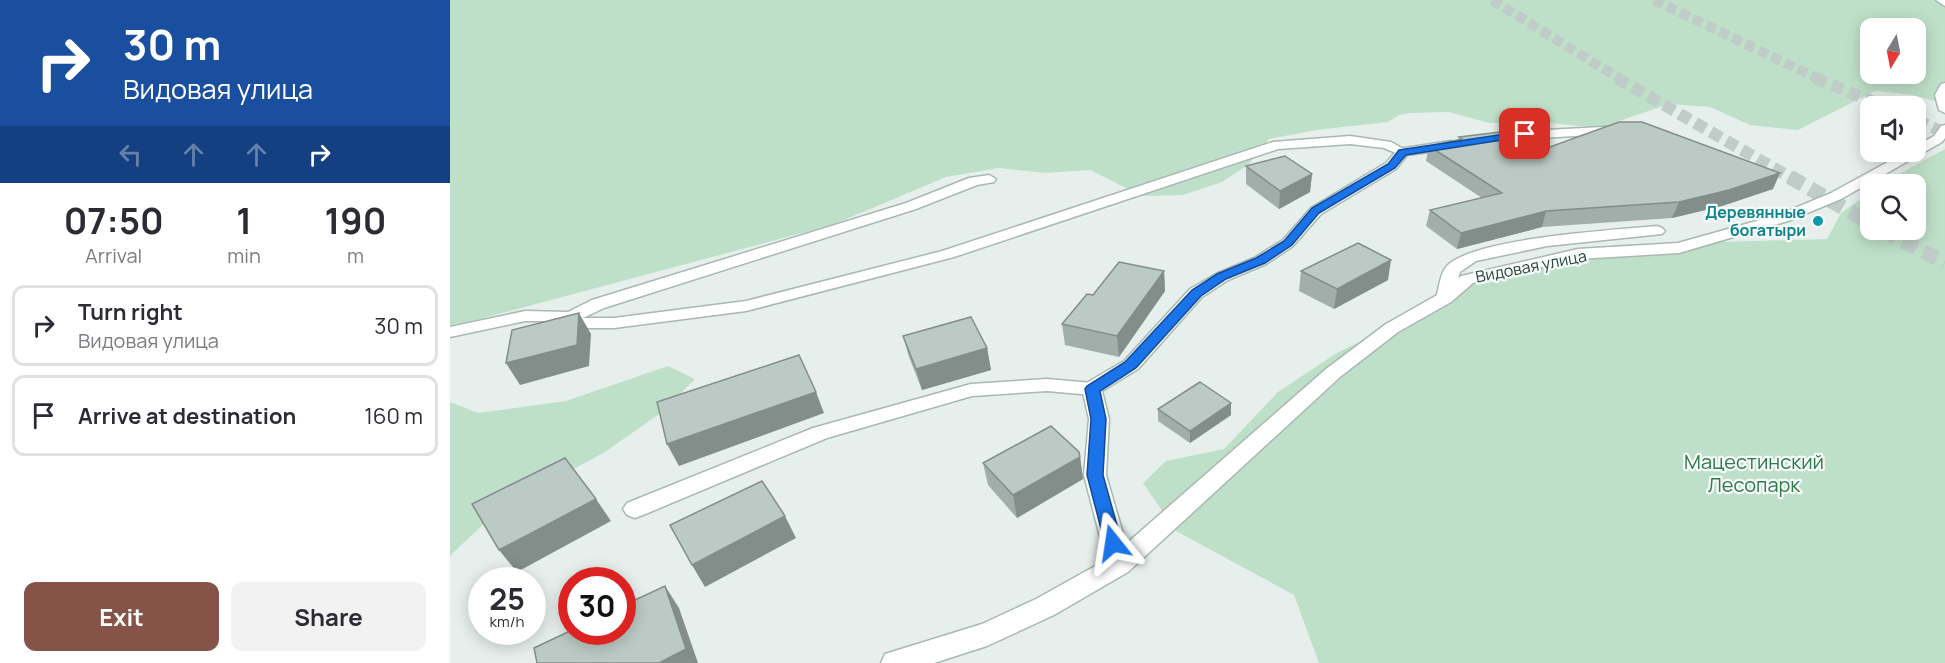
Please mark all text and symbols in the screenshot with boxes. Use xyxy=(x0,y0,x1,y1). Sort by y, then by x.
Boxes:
text: 30 m xyxy=(123,15,221,73)
north arrow xyxy=(1860,18,1926,84)
map controls xyxy=(1860,18,1926,240)
icon: right xyxy=(24,24,102,102)
text: Видовая улица xyxy=(123,70,313,107)
button: sound xyxy=(1860,96,1926,162)
pin xyxy=(1499,108,1550,159)
icon: arrive xyxy=(1508,117,1541,150)
icon: left xyxy=(114,138,147,171)
icon: ahead xyxy=(177,138,210,171)
icon: ahead xyxy=(240,138,273,171)
icon: right xyxy=(303,138,336,171)
button: search xyxy=(1860,174,1926,240)
text: 07:50 xyxy=(64,196,164,245)
text: 1 xyxy=(236,196,252,245)
text: 190 xyxy=(325,196,386,245)
place label: Деревянные богатыри xyxy=(1705,201,1806,241)
marker: Деревянные богатыри xyxy=(1811,214,1825,228)
text: Arrival xyxy=(85,242,142,269)
text: min xyxy=(227,242,261,269)
text: m xyxy=(347,242,364,269)
street label: Видовая улица xyxy=(1474,244,1588,288)
text: Turn right xyxy=(78,297,183,327)
icon: right xyxy=(27,309,60,342)
text: 30 m xyxy=(374,311,423,341)
text: Видовая улица xyxy=(78,327,219,354)
icon: arrive xyxy=(27,399,60,432)
text: Arrive at destination xyxy=(78,401,296,431)
text: 160 m xyxy=(364,401,423,431)
park label: Мацестинский Лесопарк xyxy=(1684,448,1824,498)
position arrow xyxy=(1081,511,1145,575)
speed limit sign: 30 xyxy=(558,567,636,645)
text: 25 xyxy=(489,578,525,619)
button: Exit xyxy=(24,582,219,651)
button: Share xyxy=(231,582,426,651)
text: km/h xyxy=(490,611,524,632)

